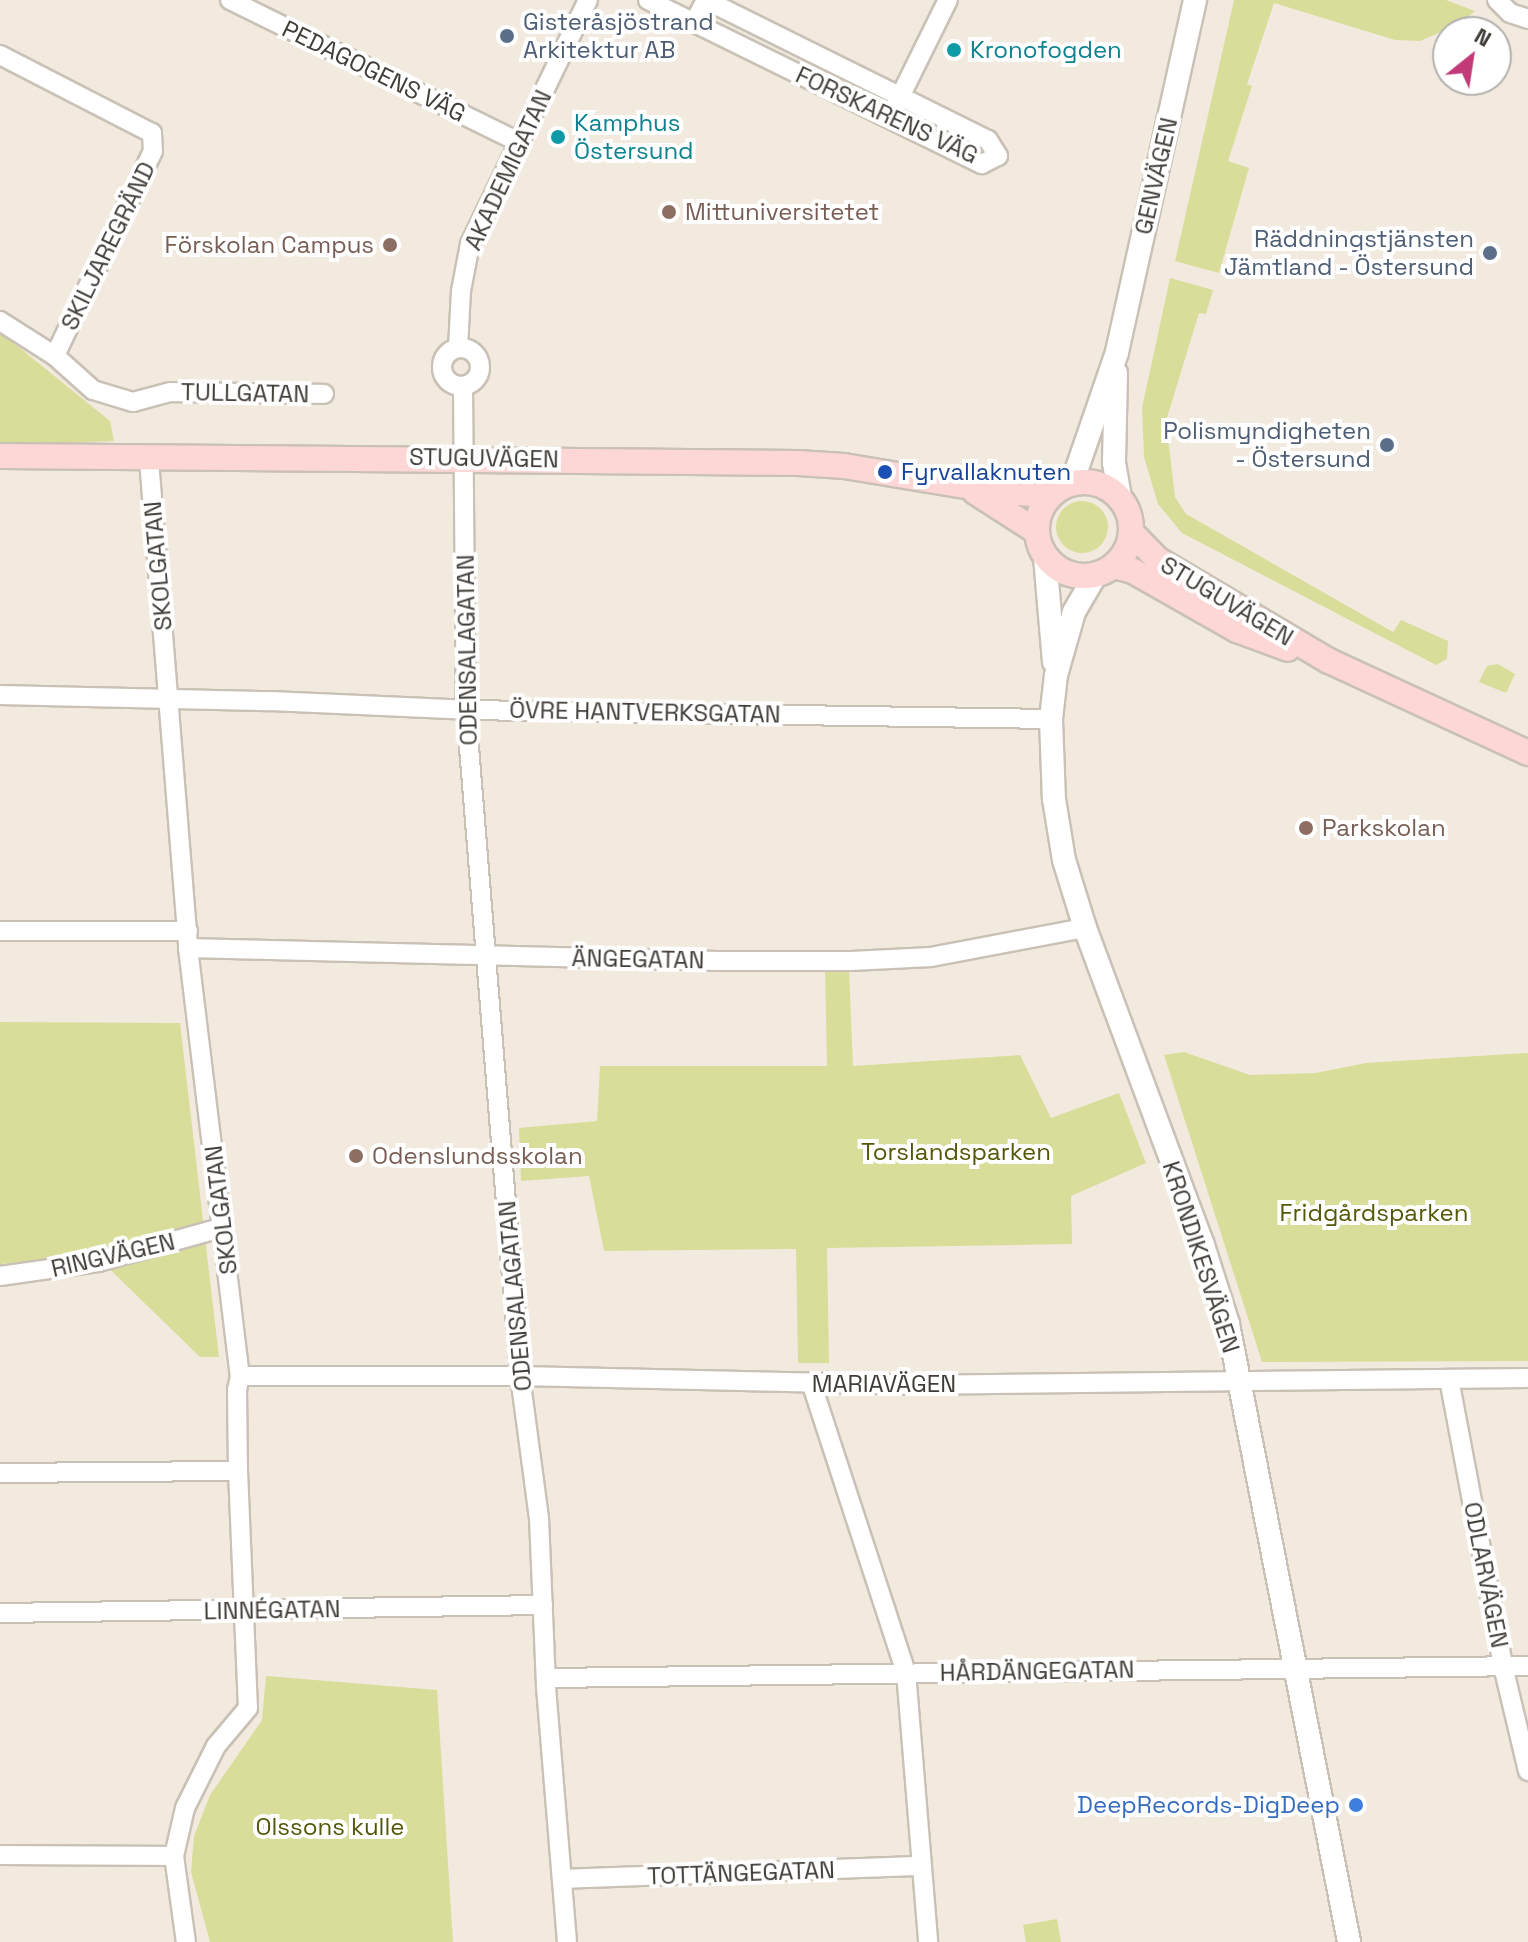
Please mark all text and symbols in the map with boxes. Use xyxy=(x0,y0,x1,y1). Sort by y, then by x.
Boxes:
place label: Gisteråsjöstrand Arkitektur AB xyxy=(523,8,714,64)
street label: PEDAGOGENS VÄG xyxy=(277,14,471,128)
north arrow xyxy=(1432,16,1512,96)
text: N xyxy=(1470,21,1496,53)
marker: Gisteråsjöstrand Arkitektur AB xyxy=(498,27,516,45)
place label: Kronofogden xyxy=(970,36,1122,64)
marker: Kronofogden xyxy=(945,41,963,59)
street label: FORSKARENS VÄG xyxy=(791,60,983,170)
street label: AKADEMIGATAN xyxy=(458,85,558,255)
place label: Kamphus Östersund xyxy=(574,109,694,165)
street label: GENVÄGEN xyxy=(1129,115,1183,237)
marker: Kamphus Östersund xyxy=(549,128,567,146)
street label: SKILJAREGRÄND xyxy=(55,157,161,335)
place label: Mittuniversitetet xyxy=(685,198,879,226)
marker: Mittuniversitetet xyxy=(660,203,678,221)
place label: Räddningstjänsten Jämtland - Östersund xyxy=(1223,225,1474,281)
place label: Förskolan Campus xyxy=(165,231,374,259)
marker: Förskolan Campus xyxy=(381,236,399,254)
marker: Räddningstjänsten Jämtland - Östersund xyxy=(1481,244,1499,262)
street label: TULLGATAN xyxy=(181,377,309,409)
place label: Polismyndigheten - Östersund xyxy=(1163,417,1371,473)
marker: Polismyndigheten - Östersund xyxy=(1378,436,1396,454)
street label: STUGUVÄGEN xyxy=(409,442,559,474)
place label: Fyrvallaknuten xyxy=(901,458,1071,486)
marker: Fyrvallaknuten xyxy=(876,463,894,481)
street label: SKOLGATAN xyxy=(138,500,178,632)
street label: STUGUVÄGEN xyxy=(1155,550,1299,652)
street label: ODENSALAGATAN xyxy=(451,554,483,746)
street label: ÖVRE HANTVERKSGATAN xyxy=(509,695,781,729)
place label: Parkskolan xyxy=(1322,814,1446,842)
marker: Parkskolan xyxy=(1297,819,1315,837)
street label: ÄNGEGATAN xyxy=(571,943,705,975)
park label: Torslandsparken xyxy=(861,1138,1051,1166)
place label: Odenslundsskolan xyxy=(372,1142,583,1170)
street label: SKOLGATAN xyxy=(199,1144,243,1276)
marker: Odenslundsskolan xyxy=(347,1147,365,1165)
street label: KRONDIKESVÄGEN xyxy=(1156,1158,1246,1356)
park label: Fridgårdsparken xyxy=(1280,1199,1468,1227)
street label: ODENSALAGATAN xyxy=(492,1200,538,1392)
street label: RINGVÄGEN xyxy=(48,1227,178,1283)
street label: MARIAVÄGEN xyxy=(812,1370,956,1398)
street label: ODLARVÄGEN xyxy=(1458,1499,1514,1651)
street label: LINNÉGATAN xyxy=(203,1594,341,1626)
street label: HÅRDÄNGEGATAN xyxy=(939,1655,1135,1687)
place label: DeepRecords-DigDeep xyxy=(1077,1791,1340,1819)
marker: DeepRecords-DigDeep xyxy=(1347,1796,1365,1814)
park label: Olssons kulle xyxy=(255,1813,405,1841)
street label: TOTTÄNGEGATAN xyxy=(647,1855,835,1891)

